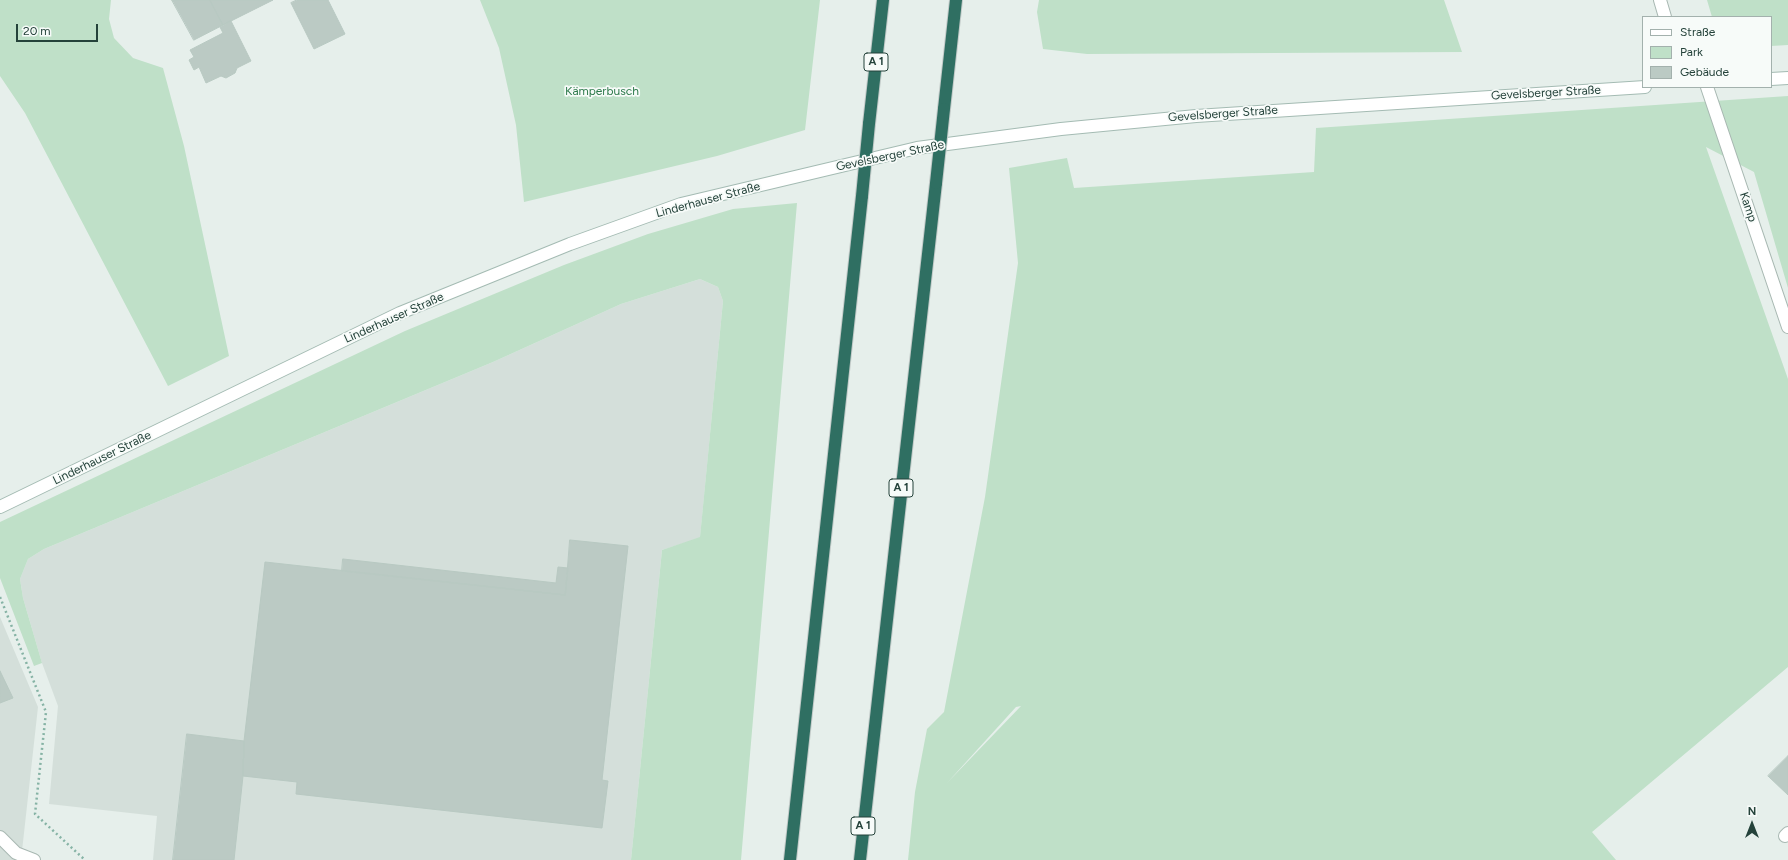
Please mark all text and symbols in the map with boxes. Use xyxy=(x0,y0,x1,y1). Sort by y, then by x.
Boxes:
scale bar xyxy=(18,16,100,42)
legend xyxy=(1642,16,1772,88)
text: 20 m xyxy=(23,24,51,38)
text: Straße xyxy=(1680,25,1715,39)
text: Park xyxy=(1680,45,1703,59)
road number: A 1 xyxy=(864,53,888,71)
text: Gebäude xyxy=(1680,65,1729,79)
street label: Gevelsberger Straße xyxy=(1491,83,1601,103)
park label: Kämperbusch xyxy=(565,84,639,98)
street label: Gevelsberger Straße xyxy=(1168,103,1278,125)
street label: Gevelsberger Straße xyxy=(835,138,945,174)
street label: Linderhauser Straße xyxy=(654,179,762,221)
street label: Kamp xyxy=(1736,190,1760,224)
street label: Linderhauser Straße xyxy=(342,290,446,346)
street label: Linderhauser Straße xyxy=(51,428,153,488)
road number: A 1 xyxy=(889,479,913,497)
north arrow xyxy=(1732,804,1772,844)
text: N xyxy=(1748,805,1756,818)
road number: A 1 xyxy=(851,817,875,835)

